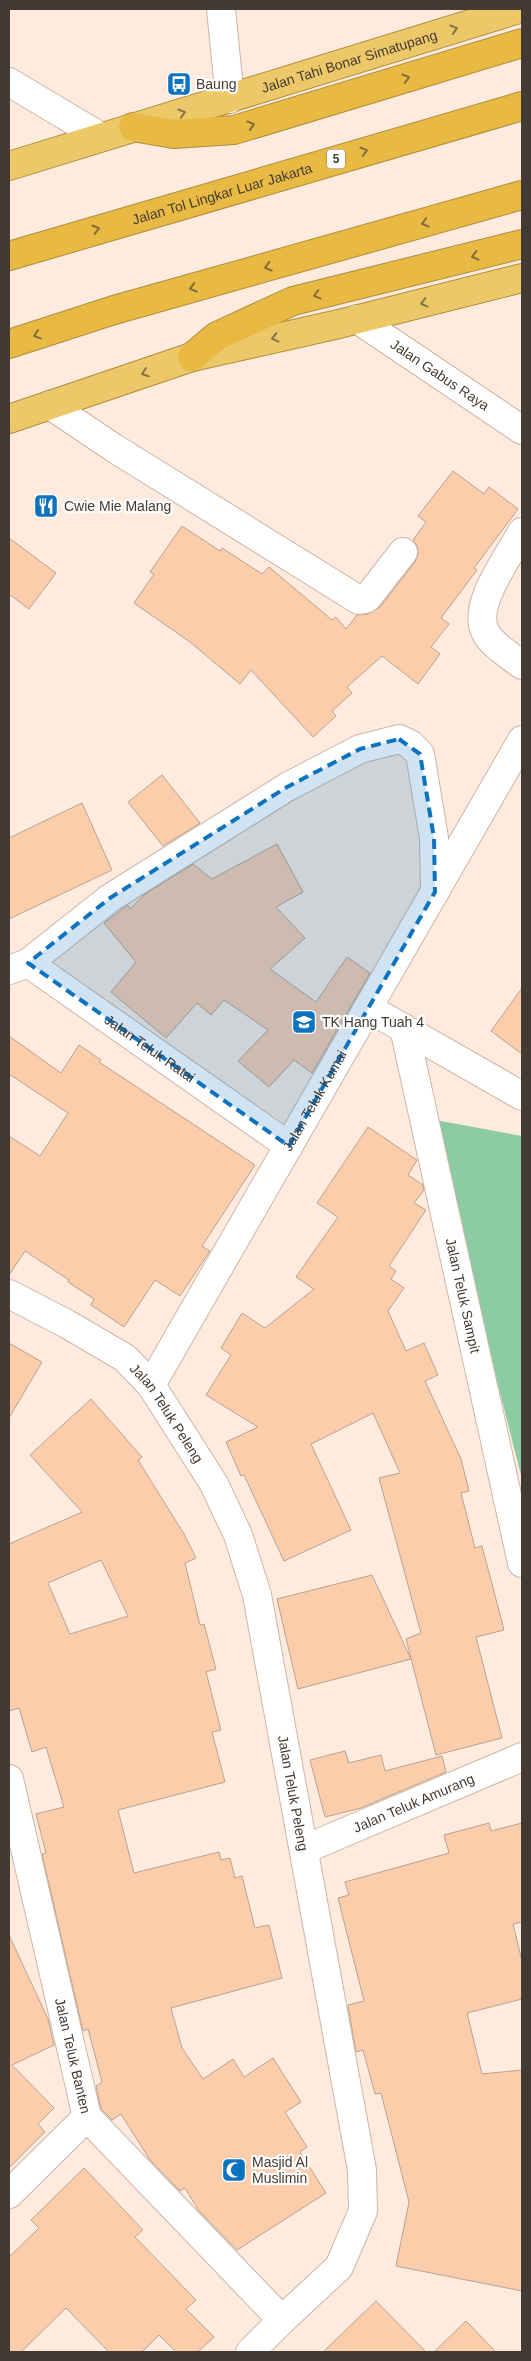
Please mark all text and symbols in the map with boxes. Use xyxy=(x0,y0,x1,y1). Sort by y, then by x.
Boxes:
one-way arrow xyxy=(449,24,458,34)
street label: Jalan Tahi Bonar Simatupang xyxy=(259,27,439,96)
bus stop icon: Baung xyxy=(166,71,192,97)
one-way arrow xyxy=(402,74,410,84)
place label: Baung xyxy=(196,76,236,92)
one-way arrow xyxy=(177,109,185,119)
one-way arrow xyxy=(246,120,254,130)
one-way arrow xyxy=(360,146,369,157)
road number: 5 xyxy=(327,150,345,168)
street label: Jalan Tol Lingkar Luar Jakarta xyxy=(130,160,314,228)
one-way arrow xyxy=(421,217,429,227)
one-way arrow xyxy=(92,224,101,235)
one-way arrow xyxy=(471,250,479,260)
one-way arrow xyxy=(265,261,273,271)
one-way arrow xyxy=(189,282,197,292)
one-way arrow xyxy=(313,289,322,300)
one-way arrow xyxy=(419,297,428,308)
one-way arrow xyxy=(34,329,42,339)
one-way arrow xyxy=(270,332,279,343)
street label: Jalan Gabus Raya xyxy=(388,336,492,414)
one-way arrow xyxy=(142,367,150,377)
restaurant icon: Cwie Mie Malang xyxy=(33,493,59,519)
place label: Cwie Mie Malang xyxy=(64,498,171,514)
school or university icon: TK Hang Tuah 4 xyxy=(291,1009,317,1035)
street label: Jalan Teluk Ratai xyxy=(102,1011,198,1086)
place label: TK Hang Tuah 4 xyxy=(322,1014,424,1030)
street label: Jalan Teluk Kumai xyxy=(279,1047,350,1154)
street label: Jalan Teluk Sampit xyxy=(443,1237,483,1355)
street label: Jalan Teluk Peleng xyxy=(127,1360,206,1466)
street label: Jalan Teluk Peleng xyxy=(275,1734,312,1852)
street label: Jalan Teluk Amurang xyxy=(351,1770,477,1836)
street label: Jalan Teluk Banten xyxy=(52,1996,94,2115)
place label: Masjid Al Muslimin xyxy=(252,2154,308,2186)
mosque icon: Masjid Al Muslimin xyxy=(221,2157,247,2183)

